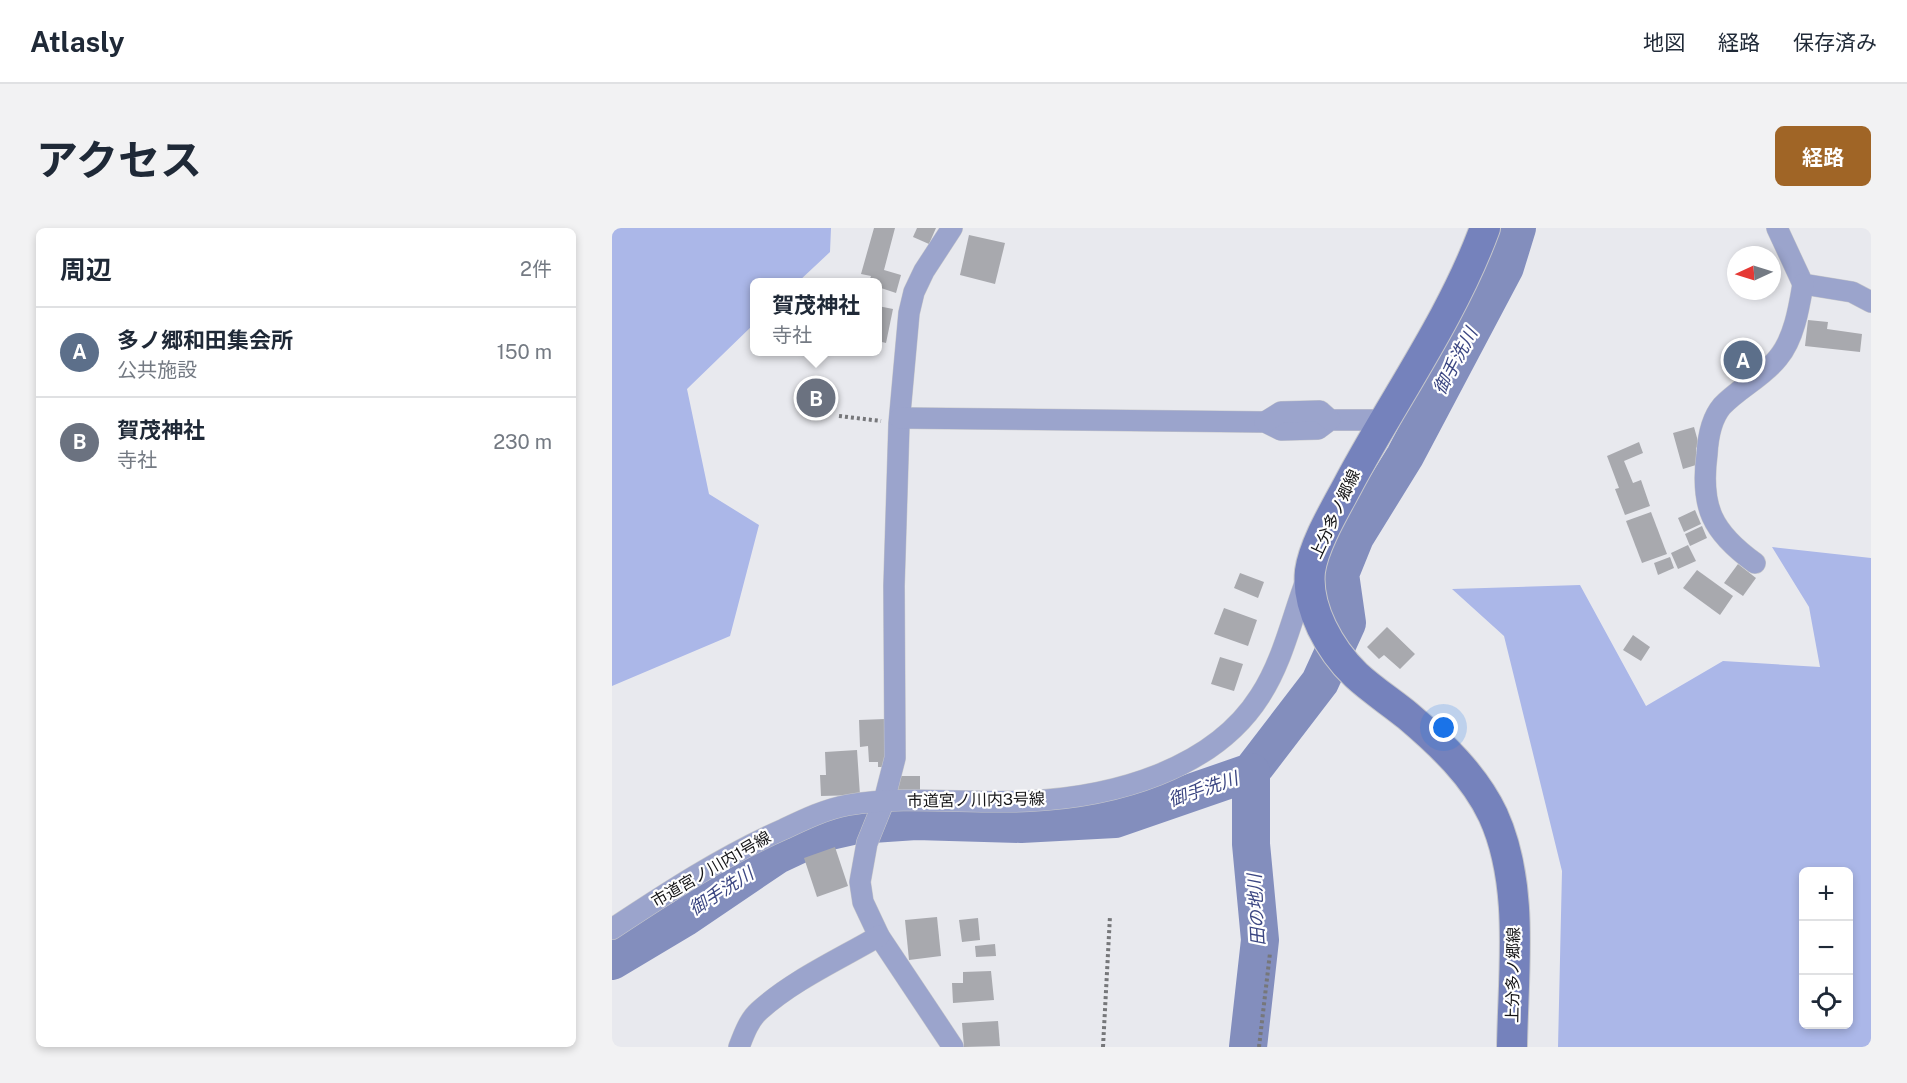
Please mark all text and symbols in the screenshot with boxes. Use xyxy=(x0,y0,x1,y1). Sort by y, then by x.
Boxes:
text: Atlasly xyxy=(30,25,124,58)
text: 地図 xyxy=(1643,30,1685,55)
text: 経路 xyxy=(1718,30,1760,55)
text: 保存済み xyxy=(1793,30,1877,55)
button: 経路 xyxy=(1775,126,1871,186)
text: アクセス xyxy=(36,135,202,184)
north arrow xyxy=(1727,246,1781,300)
text: 周辺 xyxy=(60,254,112,285)
text: 2件 xyxy=(520,257,552,281)
popup xyxy=(750,278,882,356)
text: 賀茂神社 xyxy=(772,292,860,318)
text: 寺社 xyxy=(772,323,812,347)
water label: 御手洗川 xyxy=(1429,323,1482,398)
text: 多ノ郷和田集会所 xyxy=(117,327,293,353)
pin: A xyxy=(1724,338,1762,382)
text: A xyxy=(72,340,87,364)
text: 150 m xyxy=(497,340,552,364)
text: 公共施設 xyxy=(117,358,197,382)
pin: B xyxy=(796,376,836,420)
text: 賀茂神社 xyxy=(117,417,205,443)
text: B xyxy=(73,430,86,454)
text: 230 m xyxy=(493,430,552,454)
text: 寺社 xyxy=(117,448,157,472)
street label: 上分多ノ郷線 xyxy=(1306,466,1364,562)
your location xyxy=(1429,713,1458,742)
water label: 御手洗川 xyxy=(1166,767,1242,811)
street label: 市道宮ノ川内3号線 xyxy=(907,789,1045,811)
street label: 市道宮ノ川内1号線 xyxy=(648,827,774,911)
water label: 御手洗川 xyxy=(685,861,759,919)
map controls xyxy=(1799,867,1853,1029)
button: + xyxy=(1799,867,1853,921)
water label: 田の地川 xyxy=(1244,872,1268,947)
button: − xyxy=(1799,921,1853,975)
street label: 上分多ノ郷線 xyxy=(1503,927,1523,1023)
button: locate xyxy=(1799,975,1853,1029)

